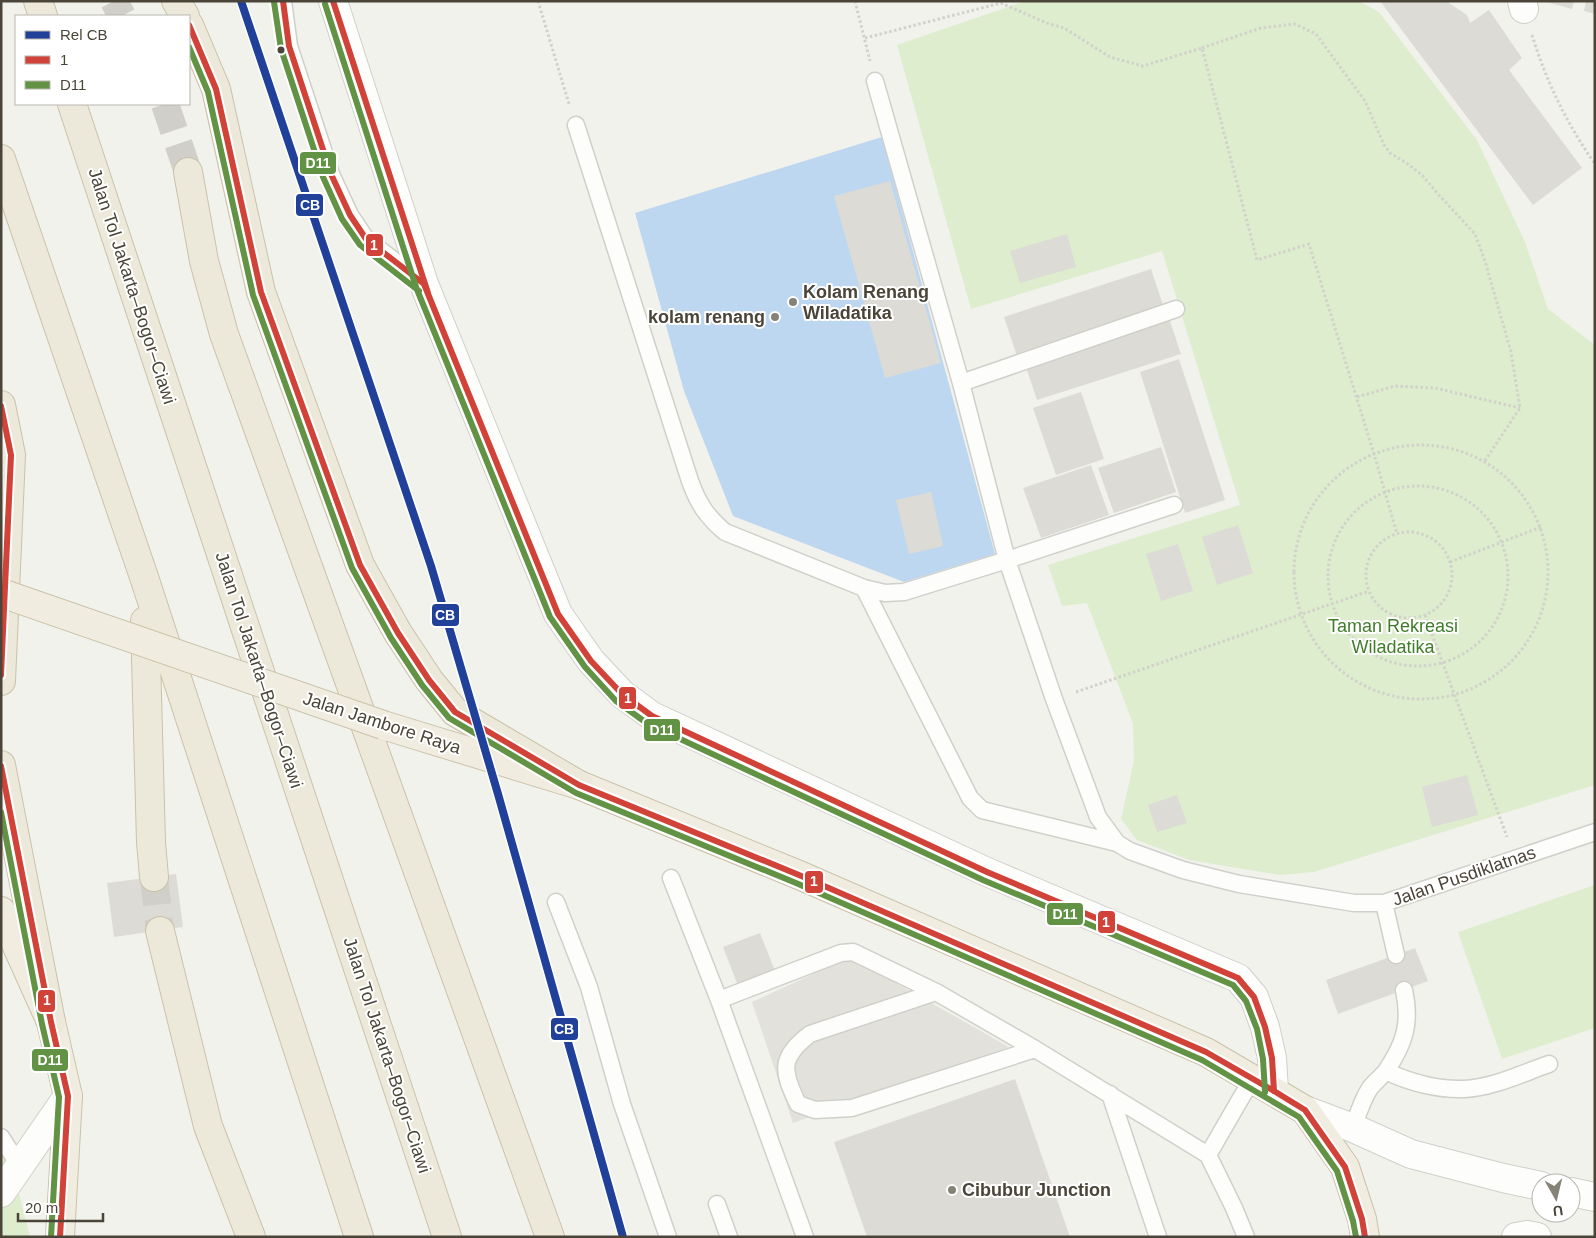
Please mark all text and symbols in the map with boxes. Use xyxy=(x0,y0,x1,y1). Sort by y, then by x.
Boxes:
legend xyxy=(15,15,190,105)
text: Rel CB xyxy=(60,26,108,43)
unlabelled marker xyxy=(276,45,286,55)
text: 1 xyxy=(60,51,68,68)
text: D11 xyxy=(60,76,86,93)
line badge: D11 xyxy=(299,151,337,175)
text: D11 xyxy=(306,155,331,171)
street label: Jalan Tol Jakarta–Bogor–Ciawi xyxy=(84,166,180,406)
line badge: CB xyxy=(295,193,324,217)
text: CB xyxy=(300,197,320,213)
line badge: 1 xyxy=(365,233,384,257)
text: 1 xyxy=(370,237,378,253)
place label: Kolam Renang Wiladatika xyxy=(803,282,929,323)
marker: Kolam Renang Wiladatika xyxy=(787,296,799,308)
place label: kolam renang xyxy=(648,307,765,327)
marker: kolam renang xyxy=(769,311,781,323)
street label: Jalan Tol Jakarta–Bogor–Ciawi xyxy=(211,550,307,790)
line badge: CB xyxy=(431,603,460,627)
text: CB xyxy=(435,607,455,623)
park label: Taman Rekreasi Wiladatika xyxy=(1328,616,1458,657)
line badge: 1 xyxy=(618,686,637,710)
street label: Jalan Jambore Raya xyxy=(300,688,465,758)
text: 1 xyxy=(624,690,632,706)
line badge: D11 xyxy=(643,718,681,742)
text: D11 xyxy=(650,722,675,738)
street label: Jalan Pusdiklatnas xyxy=(1390,842,1538,910)
line badge: 1 xyxy=(804,870,824,894)
text: 1 xyxy=(810,873,818,889)
line badge: D11 xyxy=(1046,902,1084,926)
text: D11 xyxy=(1053,906,1078,922)
line badge: 1 xyxy=(1097,910,1116,934)
text: 1 xyxy=(1102,914,1110,930)
street label: Jalan Tol Jakarta–Bogor–Ciawi xyxy=(339,935,435,1175)
line badge: 1 xyxy=(37,989,56,1013)
text: 1 xyxy=(43,992,51,1008)
line badge: CB xyxy=(550,1017,579,1041)
text: CB xyxy=(554,1021,574,1037)
line badge: D11 xyxy=(31,1048,69,1072)
text: D11 xyxy=(38,1052,63,1068)
north arrow xyxy=(1531,1173,1581,1223)
place label: Cibubur Junction xyxy=(962,1180,1111,1200)
marker: Cibubur Junction xyxy=(946,1184,958,1196)
scale bar xyxy=(18,1190,102,1222)
text: 20 m xyxy=(25,1199,58,1216)
text: U xyxy=(1552,1202,1564,1220)

